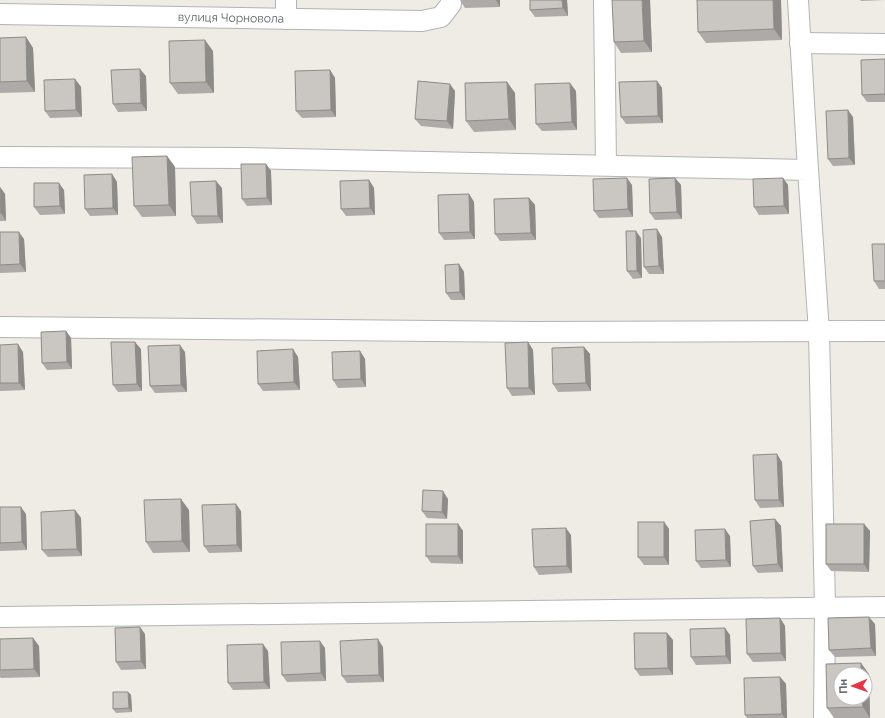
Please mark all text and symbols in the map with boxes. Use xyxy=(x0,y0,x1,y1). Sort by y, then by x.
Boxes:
street label: вулиця Чорновола xyxy=(178,10,284,26)
north arrow xyxy=(833,666,873,706)
text: Пн xyxy=(837,679,850,694)

